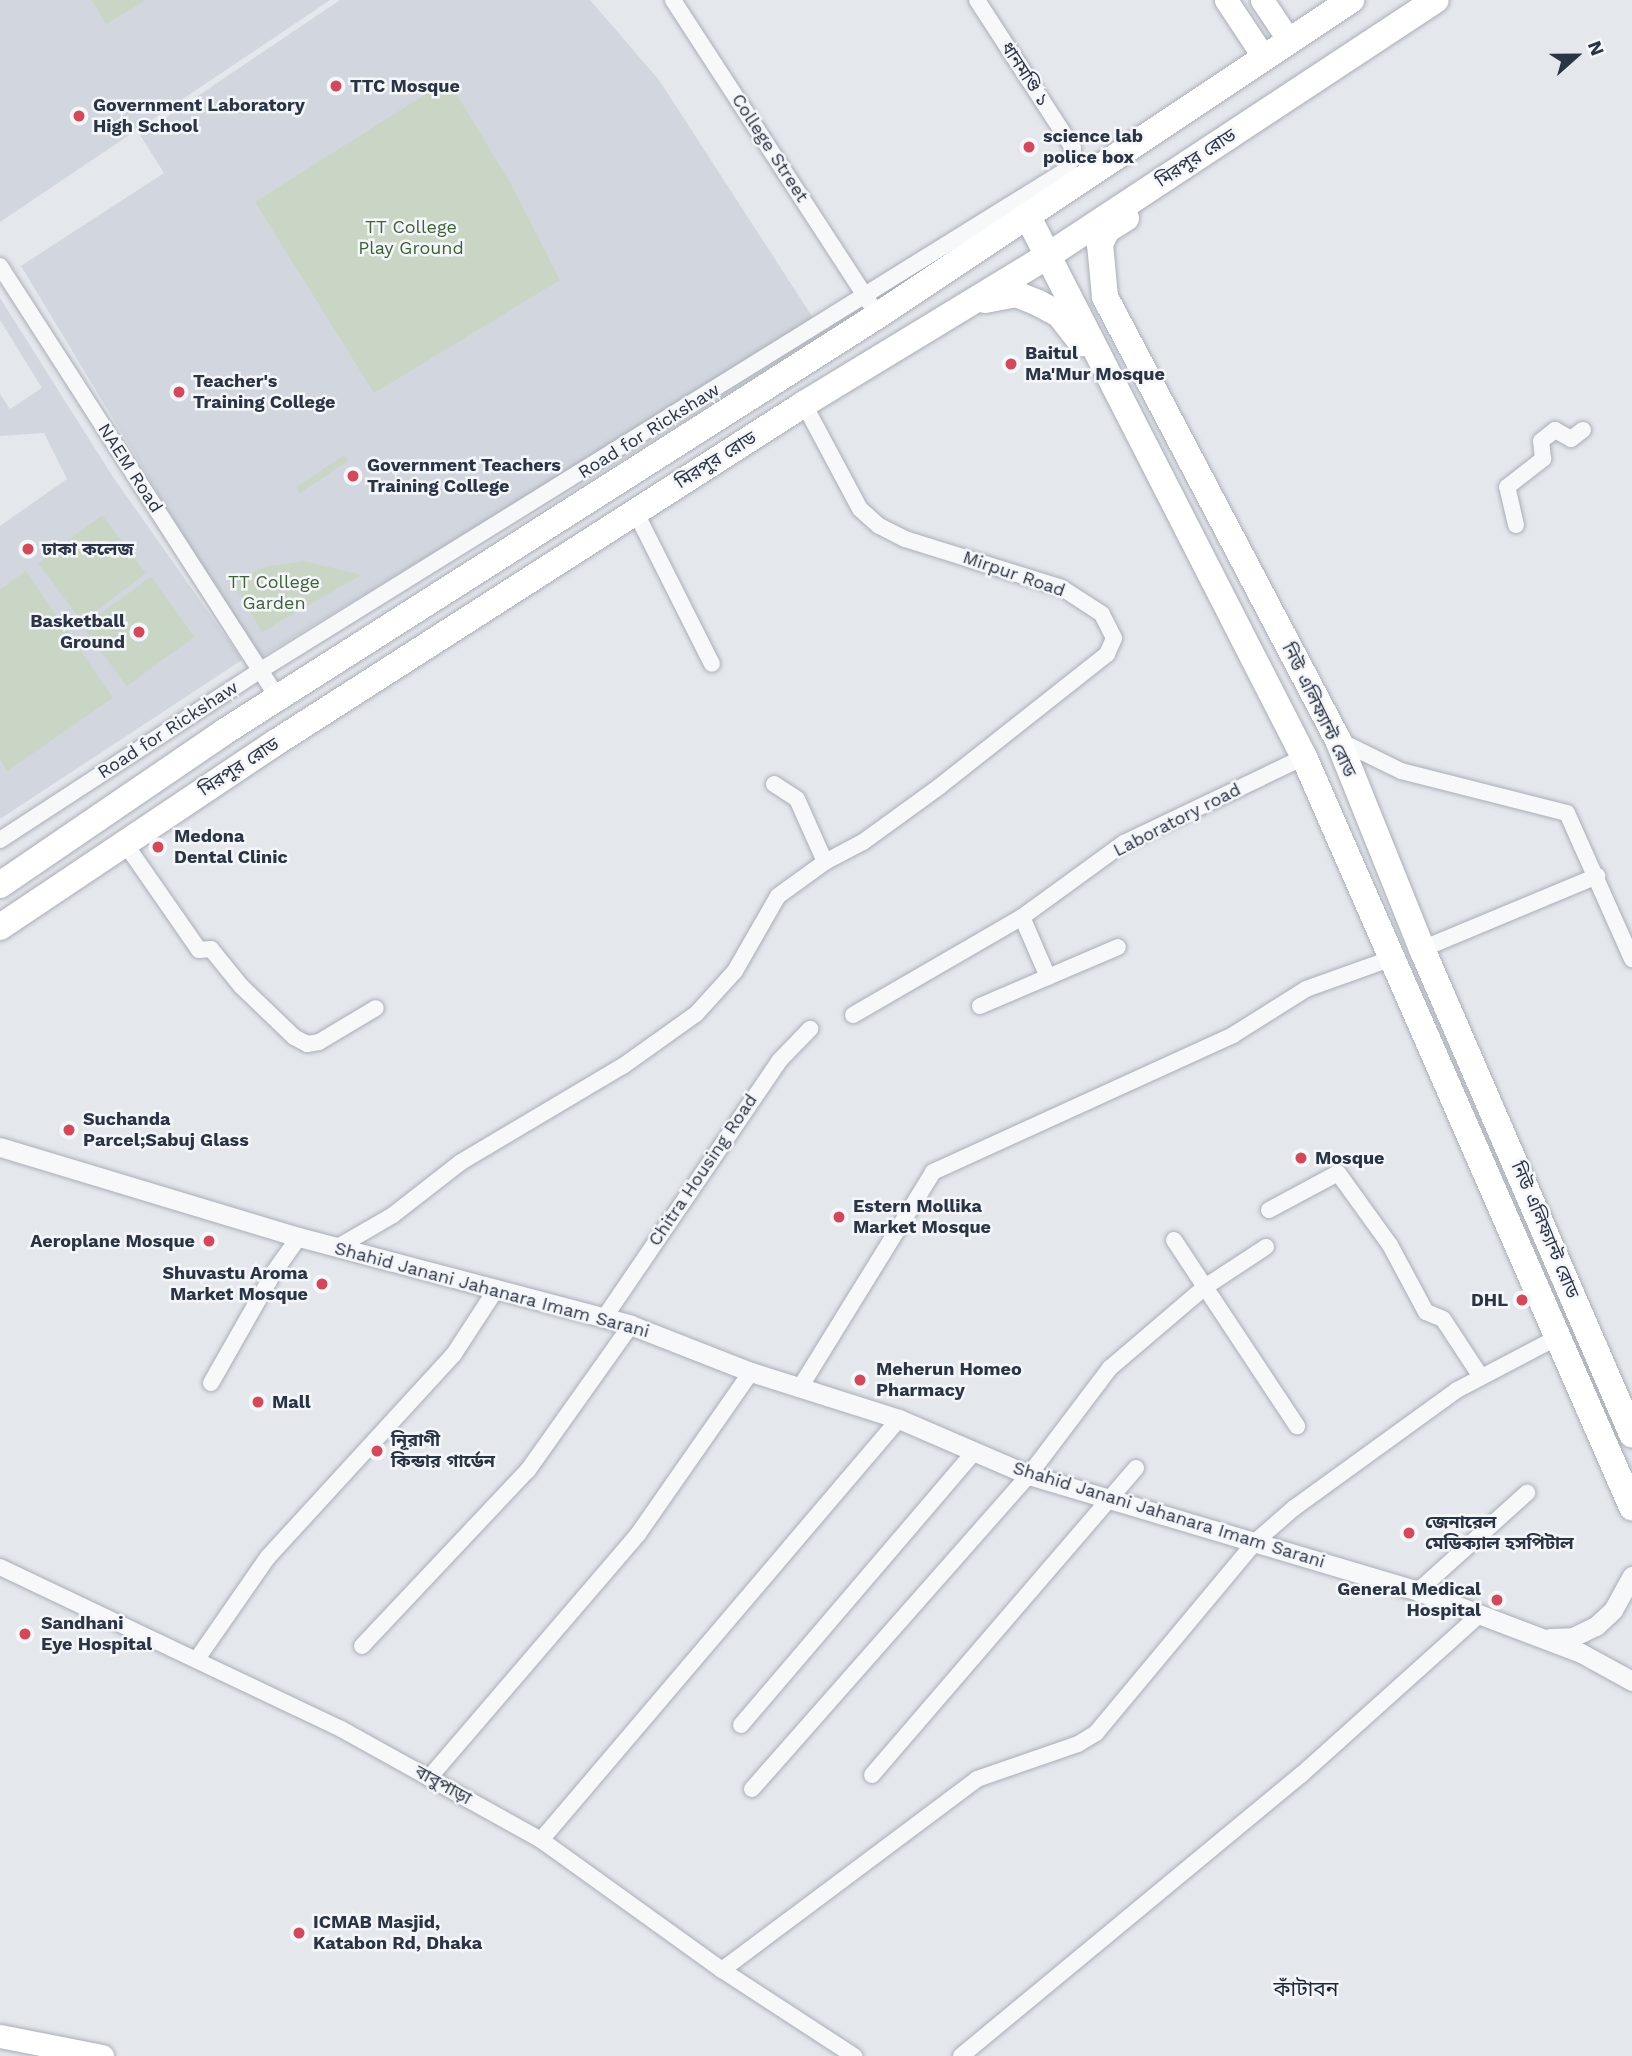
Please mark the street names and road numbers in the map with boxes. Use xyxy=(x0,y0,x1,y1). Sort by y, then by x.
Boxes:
street label: ধানমণ্ডি ১ xyxy=(996,38,1054,110)
street label: College Street xyxy=(727,90,813,206)
street label: মিরপুর রোড xyxy=(1152,124,1240,192)
street label: Road for Rickshaw xyxy=(574,378,724,484)
street label: NAEM Road xyxy=(93,419,167,517)
street label: মিরপুর রোড xyxy=(672,427,760,493)
street label: Mirpur Road xyxy=(960,546,1068,602)
street label: নিউ এলিফ্যান্ট রোড xyxy=(1277,640,1361,780)
street label: Road for Rickshaw xyxy=(94,676,242,784)
street label: মিরপুর রোড xyxy=(195,733,283,801)
street label: Laboratory road xyxy=(1110,779,1244,861)
street label: Chitra Housing Road xyxy=(644,1090,762,1250)
street label: নিউ এলিফ্যান্ট রোড xyxy=(1506,1158,1584,1302)
street label: Shahid Janani Jahanara Imam Sarani xyxy=(332,1237,652,1343)
street label: Shahid Janani Jahanara Imam Sarani xyxy=(1010,1457,1328,1573)
street label: বাবুপাড়া xyxy=(411,1761,475,1809)

